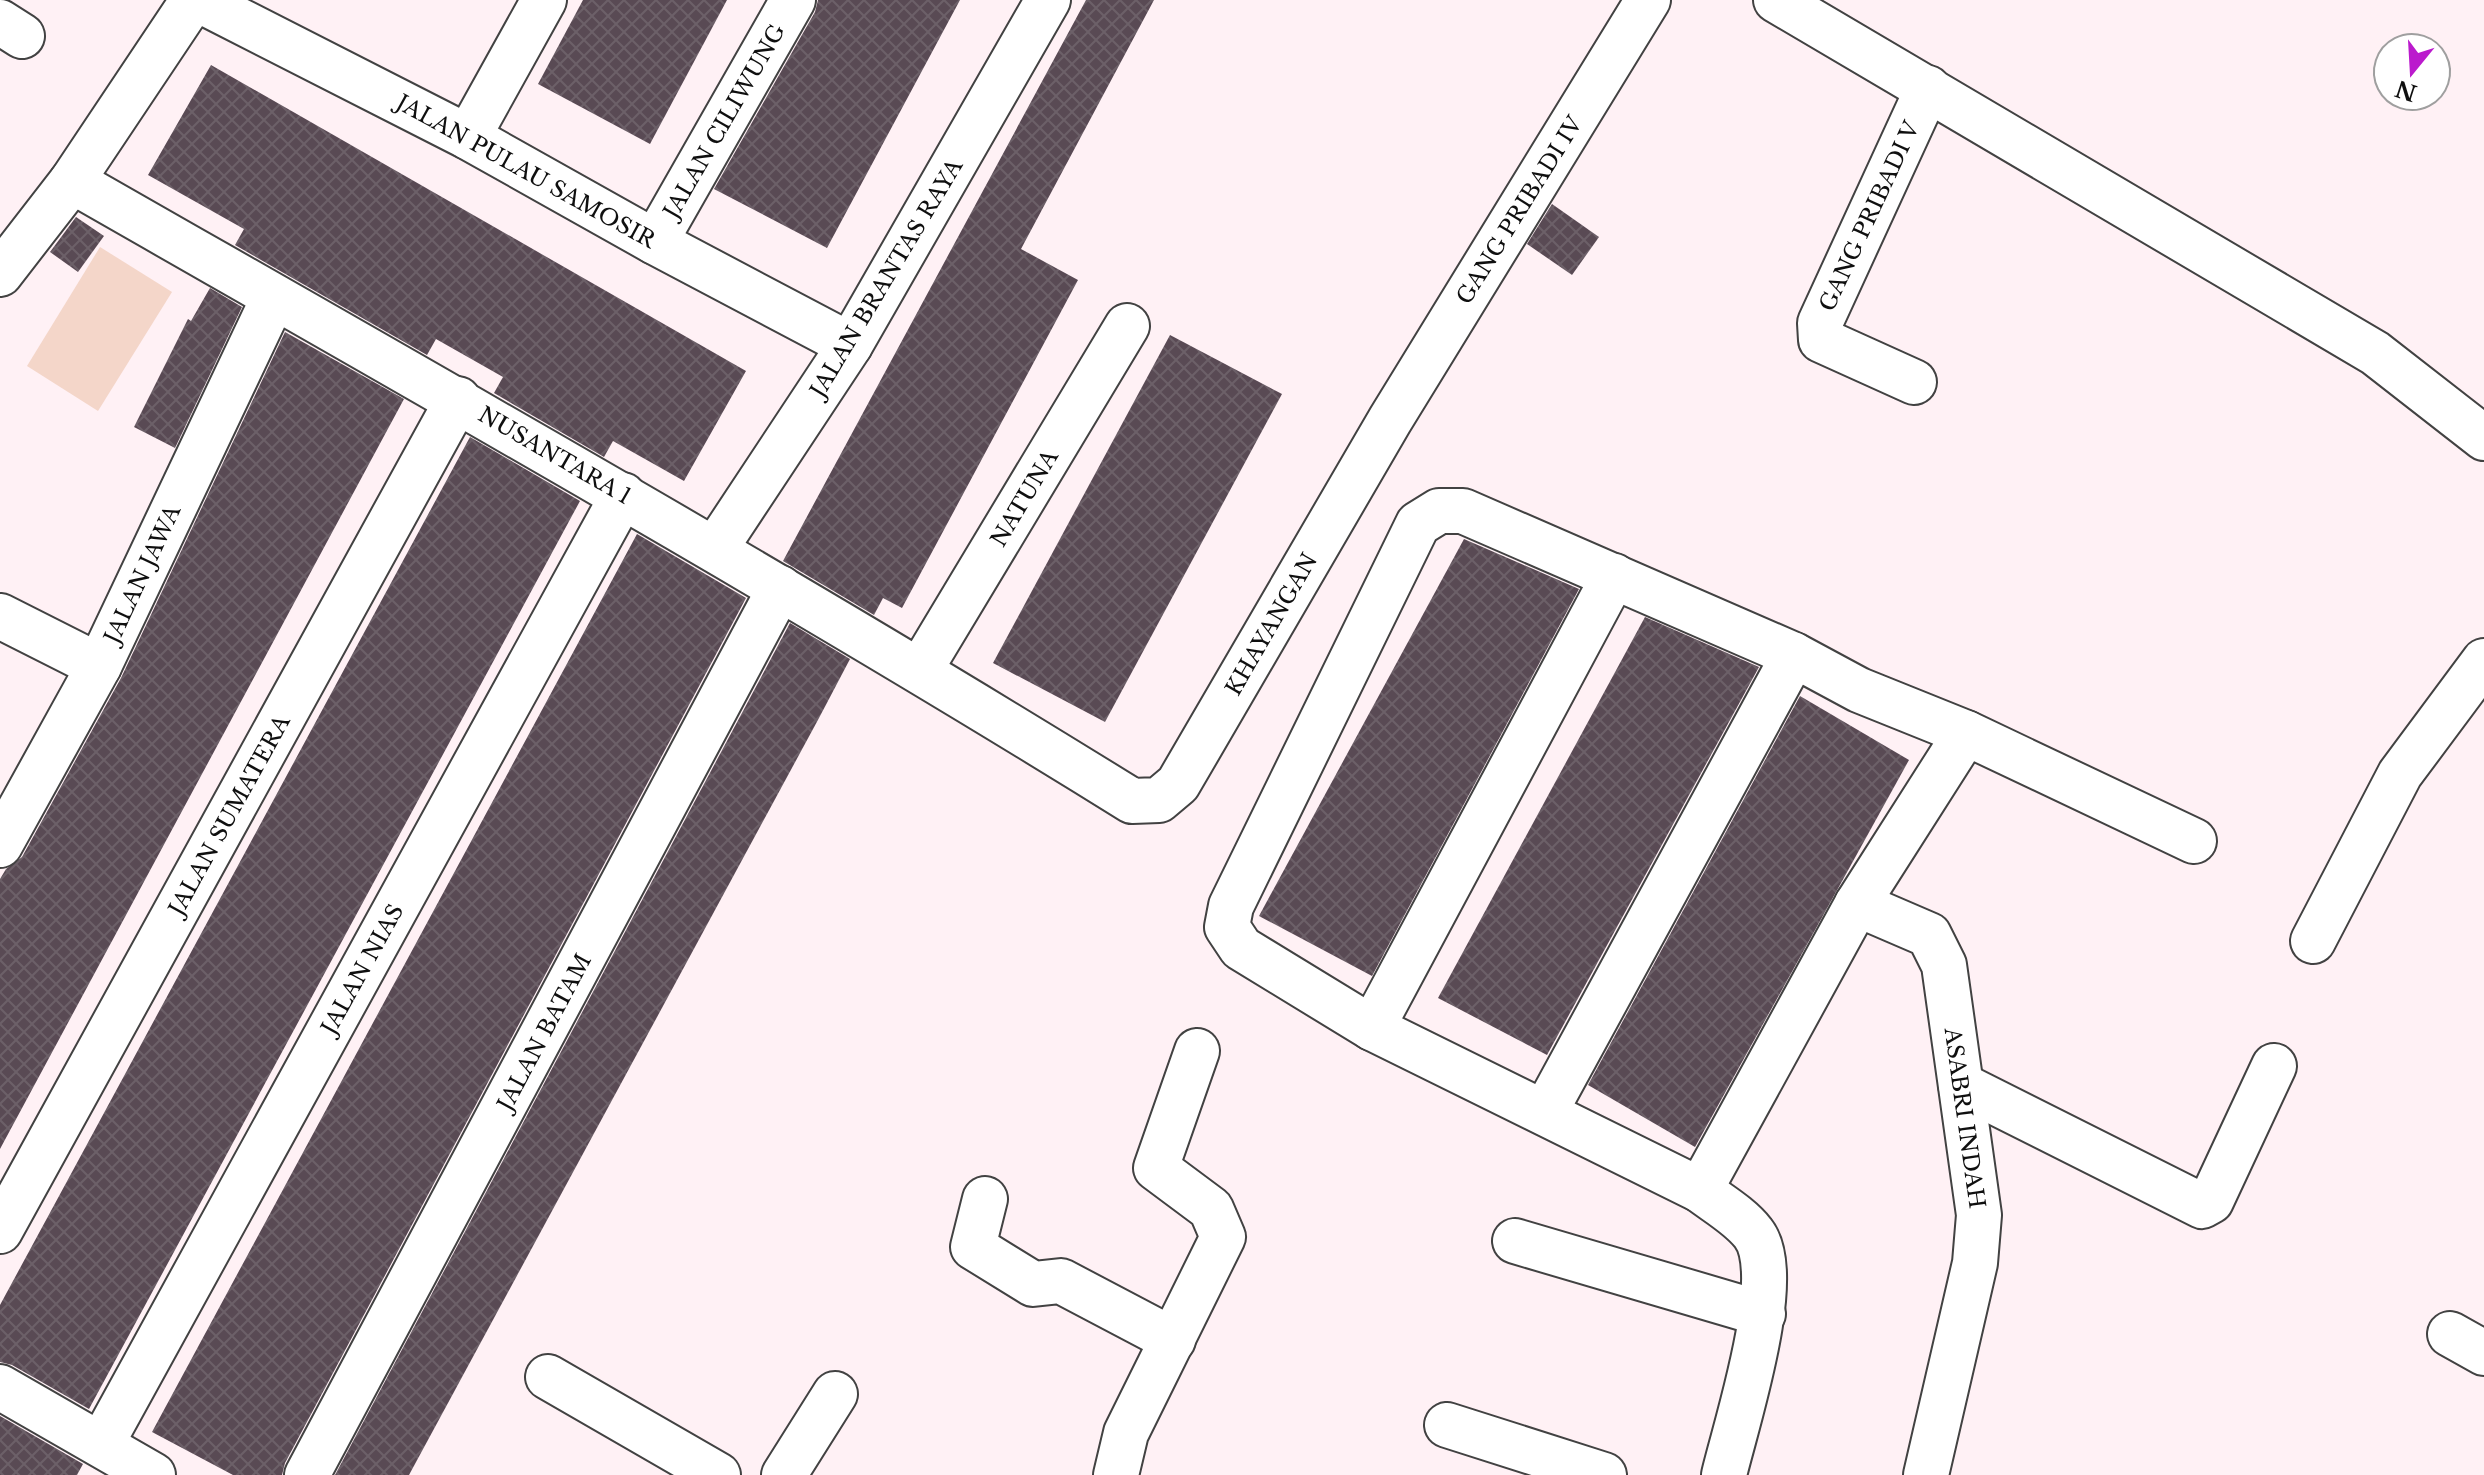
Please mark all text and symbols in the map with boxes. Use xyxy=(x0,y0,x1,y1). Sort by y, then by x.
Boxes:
street label: JALAN CILIWUNG xyxy=(656,19,791,226)
north arrow xyxy=(2372,32,2452,112)
text: N xyxy=(2392,74,2420,107)
street label: JALAN PULAU SAMOSIR xyxy=(389,87,661,254)
street label: GANG PRIBADI IV xyxy=(1451,111,1589,309)
street label: GANG PRIBADI V xyxy=(1814,116,1926,315)
street label: JALAN BRANTAS RAYA xyxy=(803,153,969,405)
street label: NUSANTARA 1 xyxy=(474,401,636,510)
street label: NATUNA xyxy=(985,444,1064,552)
street label: JALAN JAWA xyxy=(97,500,187,650)
street label: KHAYANGAN xyxy=(1220,548,1323,700)
street label: JALAN SUMATERA xyxy=(162,709,296,923)
street label: JALAN NIAS xyxy=(314,899,409,1042)
street label: JALAN BATAM xyxy=(490,949,597,1118)
street label: ASABRI INDAH xyxy=(1938,1025,1991,1210)

